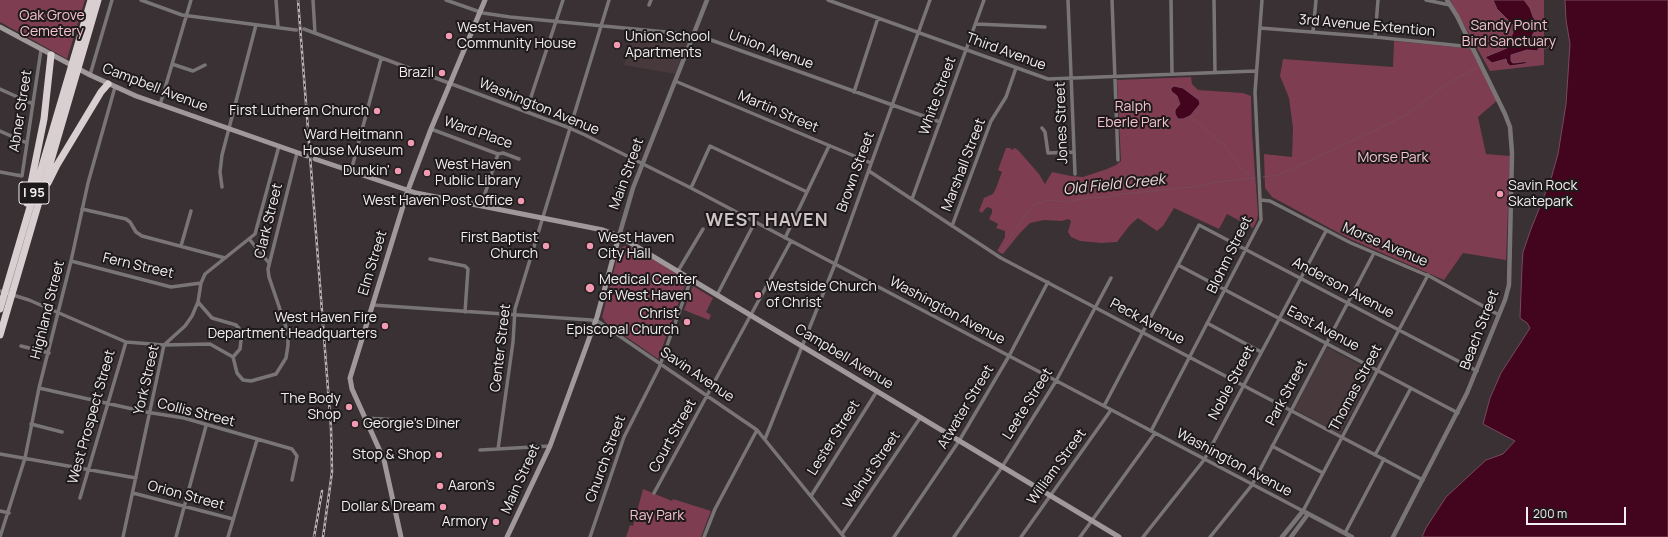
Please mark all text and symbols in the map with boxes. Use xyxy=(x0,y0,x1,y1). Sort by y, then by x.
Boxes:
park label: Oak Grove Cemetery xyxy=(19,8,85,40)
street label: 3rd Avenue Extention xyxy=(1298,12,1436,40)
park label: Sandy Point Bird Sanctuary xyxy=(1462,18,1556,50)
place label: West Haven Community House xyxy=(457,20,576,52)
street label: Union Avenue xyxy=(726,27,816,73)
place label: Union School Apartments xyxy=(625,29,710,62)
street label: Third Avenue xyxy=(964,30,1048,74)
marker: West Haven Community House xyxy=(444,31,454,41)
marker: Union School Apartments xyxy=(612,40,622,50)
street label: White Street xyxy=(916,55,960,137)
street label: Campbell Avenue xyxy=(100,60,210,116)
place label: Brazil xyxy=(399,65,434,81)
marker: Brazil xyxy=(437,68,447,78)
street label: Abner Street xyxy=(6,69,36,153)
street label: Washington Avenue xyxy=(476,75,602,139)
street label: Jones Street xyxy=(1052,81,1072,165)
street label: Martin Street xyxy=(735,88,821,136)
park label: Ralph Eberle Park xyxy=(1097,99,1169,132)
place label: First Lutheran Church xyxy=(229,103,369,119)
marker: First Lutheran Church xyxy=(372,106,382,116)
street label: Ward Place xyxy=(441,113,515,153)
street label: Marshall Street xyxy=(939,116,989,214)
place label: Ward Heitmann House Museum xyxy=(303,127,403,160)
street label: Brown Street xyxy=(834,129,878,215)
street label: Main Street xyxy=(606,136,648,212)
marker: Ward Heitmann House Museum xyxy=(406,138,416,148)
park label: Morse Park xyxy=(1357,150,1429,166)
place label: West Haven Public Library xyxy=(435,157,521,190)
place label: Dunkin' xyxy=(343,163,390,179)
marker: Dunkin' xyxy=(393,166,403,176)
marker: West Haven Public Library xyxy=(422,168,432,178)
water label: Old Field Creek xyxy=(1062,171,1166,199)
place label: Savin Rock Skatepark xyxy=(1508,178,1577,210)
road number: I 95 xyxy=(19,182,49,204)
street label: Clark Street xyxy=(252,182,286,260)
marker: Savin Rock Skatepark xyxy=(1495,189,1505,199)
place label: West Haven Post Office xyxy=(363,193,513,209)
marker: West Haven Post Office xyxy=(516,196,526,206)
district label: WEST HAVEN xyxy=(705,210,829,232)
street label: Blohm Street xyxy=(1204,213,1256,297)
street label: Morse Avenue xyxy=(1340,219,1430,271)
street label: Elm Street xyxy=(355,228,391,298)
place label: First Baptist Church xyxy=(461,230,538,262)
place label: West Haven City Hall xyxy=(598,230,674,262)
marker: First Baptist Church xyxy=(541,241,551,251)
marker: West Haven City Hall xyxy=(585,241,595,251)
street label: Fern Street xyxy=(101,250,175,282)
street label: Anderson Avenue xyxy=(1289,254,1397,322)
street label: Highland Street xyxy=(28,259,68,361)
place label: Medical Center of West Haven xyxy=(599,272,697,304)
street label: Washington Avenue xyxy=(886,273,1008,349)
place label: Westside Church of Christ xyxy=(766,279,877,312)
marker: Medical Center of West Haven xyxy=(584,282,596,294)
street label: Beach Street xyxy=(1457,288,1503,372)
marker: Westside Church of Christ xyxy=(753,290,763,300)
street label: Peck Avenue xyxy=(1107,295,1187,349)
street label: Center Street xyxy=(487,303,515,393)
street label: East Avenue xyxy=(1284,303,1362,355)
place label: Christ Episcopal Church xyxy=(567,306,679,338)
place label: West Haven Fire Department Headquarters xyxy=(208,310,377,342)
marker: Christ Episcopal Church xyxy=(682,317,692,327)
marker: West Haven Fire Department Headquarters xyxy=(380,321,390,331)
street label: Campbell Avenue xyxy=(792,321,896,393)
street label: Thomas Street xyxy=(1326,342,1386,434)
street label: Noble Street xyxy=(1205,343,1259,423)
street label: York Street xyxy=(131,344,163,416)
street label: Savin Avenue xyxy=(657,344,737,406)
street label: West Prospect Street xyxy=(65,348,119,486)
street label: Park Street xyxy=(1263,357,1311,429)
street label: Atwater Street xyxy=(934,362,998,452)
street label: Leete Street xyxy=(999,365,1057,443)
place label: The Body Shop xyxy=(281,391,341,424)
street label: Collis Street xyxy=(155,395,237,431)
street label: Court Street xyxy=(646,396,700,476)
street label: Lester Street xyxy=(804,397,864,479)
marker: The Body Shop xyxy=(344,402,354,412)
street label: Church Street xyxy=(582,413,630,505)
place label: Georgie’s Diner xyxy=(363,416,460,432)
marker: Georgie’s Diner xyxy=(350,419,360,429)
street label: Washington Avenue xyxy=(1173,425,1295,501)
street label: William Street xyxy=(1024,426,1090,508)
street label: Walnut Street xyxy=(840,428,904,512)
street label: Main Street xyxy=(498,441,544,517)
place label: Stop & Shop xyxy=(352,447,431,463)
marker: Stop & Shop xyxy=(434,450,444,460)
street label: Orion Street xyxy=(146,478,226,514)
place label: Aaron’s xyxy=(448,478,495,494)
marker: Aaron’s xyxy=(435,481,445,491)
place label: Dollar & Dream xyxy=(341,499,435,515)
scale bar xyxy=(1528,499,1628,525)
marker: Dollar & Dream xyxy=(438,502,448,512)
text: 200 m xyxy=(1533,505,1567,522)
park label: Ray Park xyxy=(630,508,684,524)
place label: Armory xyxy=(442,514,488,530)
marker: Armory xyxy=(491,517,501,527)

